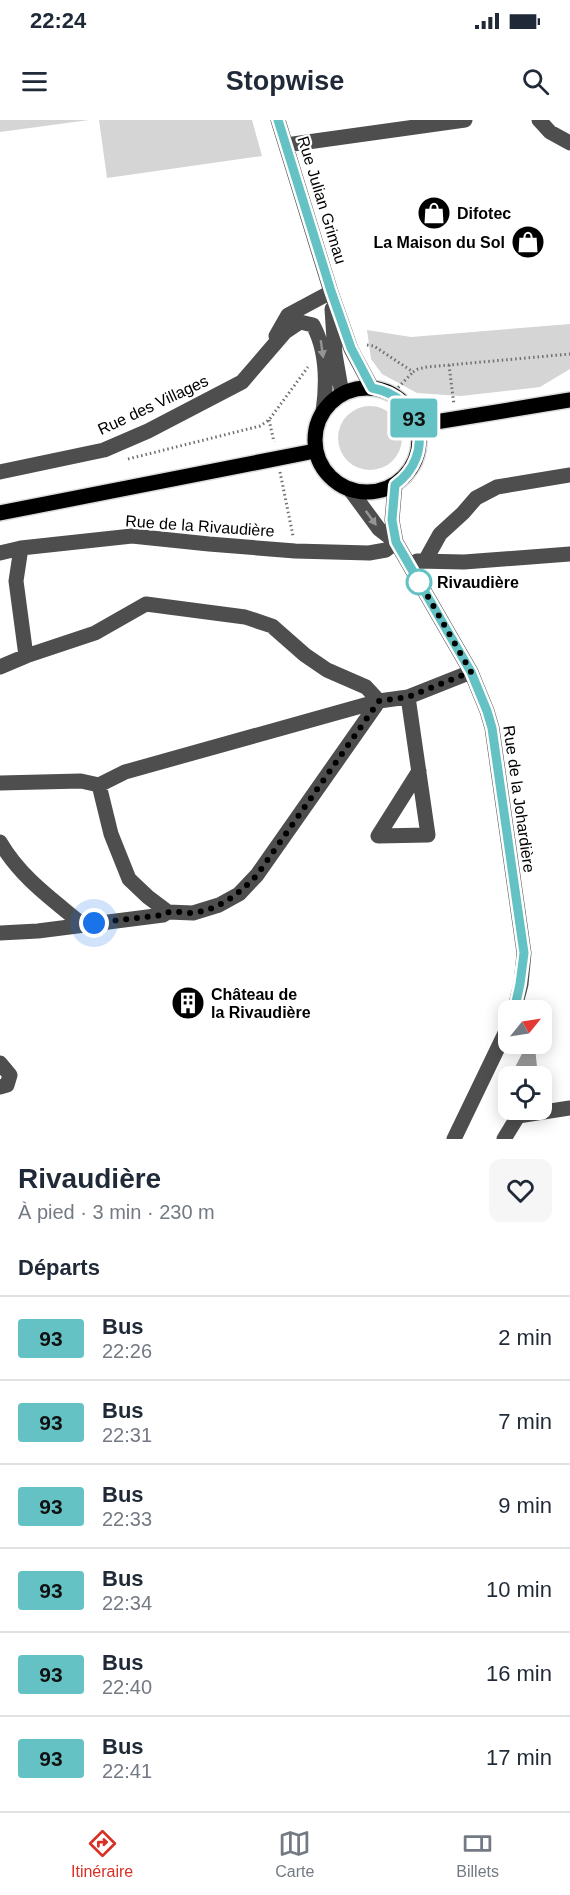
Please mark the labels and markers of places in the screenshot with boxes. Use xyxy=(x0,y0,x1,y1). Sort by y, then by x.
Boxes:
shop icon: Difotec xyxy=(416,195,452,231)
place label: Difotec xyxy=(457,205,511,222)
shop icon: La Maison du Sol xyxy=(510,224,546,260)
place label: La Maison du Sol xyxy=(373,234,505,251)
marker: Rivaudière xyxy=(406,569,432,595)
place label: Rivaudière xyxy=(437,574,519,591)
building icon: Château de la Rivaudière xyxy=(170,985,206,1021)
place label: Château de la Rivaudière xyxy=(211,986,311,1021)

